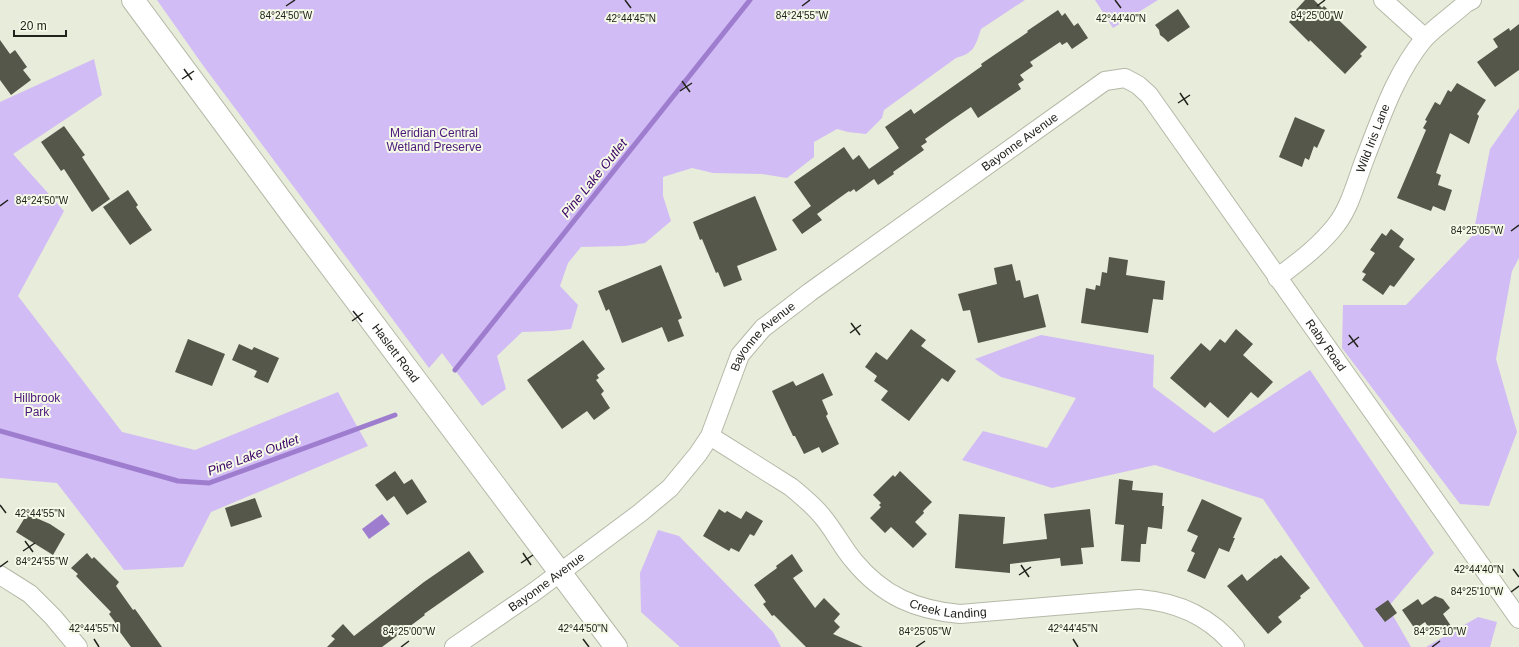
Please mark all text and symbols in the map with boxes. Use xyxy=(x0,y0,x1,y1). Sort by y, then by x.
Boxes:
text: 84°24'50"W xyxy=(260,10,313,21)
text: 84°24'55"W xyxy=(776,10,829,21)
text: 84°25'00"W xyxy=(1291,10,1344,21)
scale bar xyxy=(14,12,66,38)
text: 42°44'45"N xyxy=(606,13,656,24)
text: 42°44'40"N xyxy=(1096,13,1146,24)
text: 20 m xyxy=(20,19,47,33)
street label: Wild Iris Lane xyxy=(1353,101,1393,175)
street label: Bayonne Avenue xyxy=(979,110,1061,174)
park label: Meridian Central Wetland Preserve xyxy=(386,126,482,154)
water label: Pine Lake Outlet xyxy=(558,135,631,220)
text: 84°24'50"W xyxy=(16,195,69,206)
text: 84°25'05"W xyxy=(1451,225,1504,236)
street label: Bayonne Avenue xyxy=(728,299,798,373)
street label: Raby Road xyxy=(1303,317,1349,374)
street label: Haslett Road xyxy=(369,321,422,385)
park label: Hillbrook Park xyxy=(14,391,61,419)
water label: Pine Lake Outlet xyxy=(205,431,302,478)
text: 42°44'55"N xyxy=(15,508,65,519)
street label: Bayonne Avenue xyxy=(506,550,588,614)
text: 84°24'55"W xyxy=(16,556,69,567)
text: 42°44'40"N xyxy=(1454,564,1504,575)
text: 84°25'10"W xyxy=(1451,586,1504,597)
street label: Creek Landing xyxy=(907,596,987,621)
text: 42°44'55"N xyxy=(69,623,119,634)
text: 42°44'50"N xyxy=(558,623,608,634)
text: 42°44'45"N xyxy=(1048,623,1098,634)
text: 84°25'00"W xyxy=(383,626,436,637)
text: 84°25'05"W xyxy=(899,626,952,637)
text: 84°25'10"W xyxy=(1414,626,1467,637)

